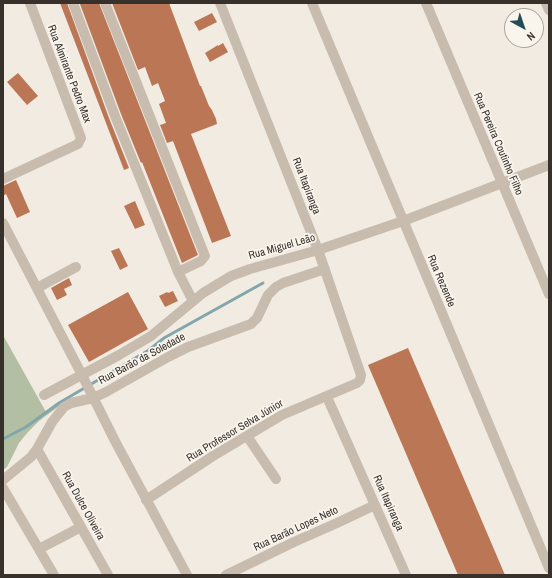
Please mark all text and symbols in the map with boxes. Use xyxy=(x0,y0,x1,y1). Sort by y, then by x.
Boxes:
north arrow xyxy=(504,8,544,48)
street label: Rua Almirante Pedro Max xyxy=(44,23,94,125)
text: N xyxy=(524,29,538,44)
street label: Rua Pereira Coutinho Filho xyxy=(470,91,526,197)
street label: Rua Itapiranga xyxy=(289,156,323,216)
street label: Rua Miguel Leão xyxy=(247,231,317,263)
street label: Rua Rezende xyxy=(424,253,458,309)
street label: Rua Barão da Soledade xyxy=(96,331,188,387)
street label: Rua Professor Selva Júnior xyxy=(184,397,286,465)
street label: Rua Dulce Oliveira xyxy=(59,469,107,543)
street label: Rua Itapiranga xyxy=(370,473,406,533)
street label: Rua Barão Lopes Neto xyxy=(252,504,340,554)

